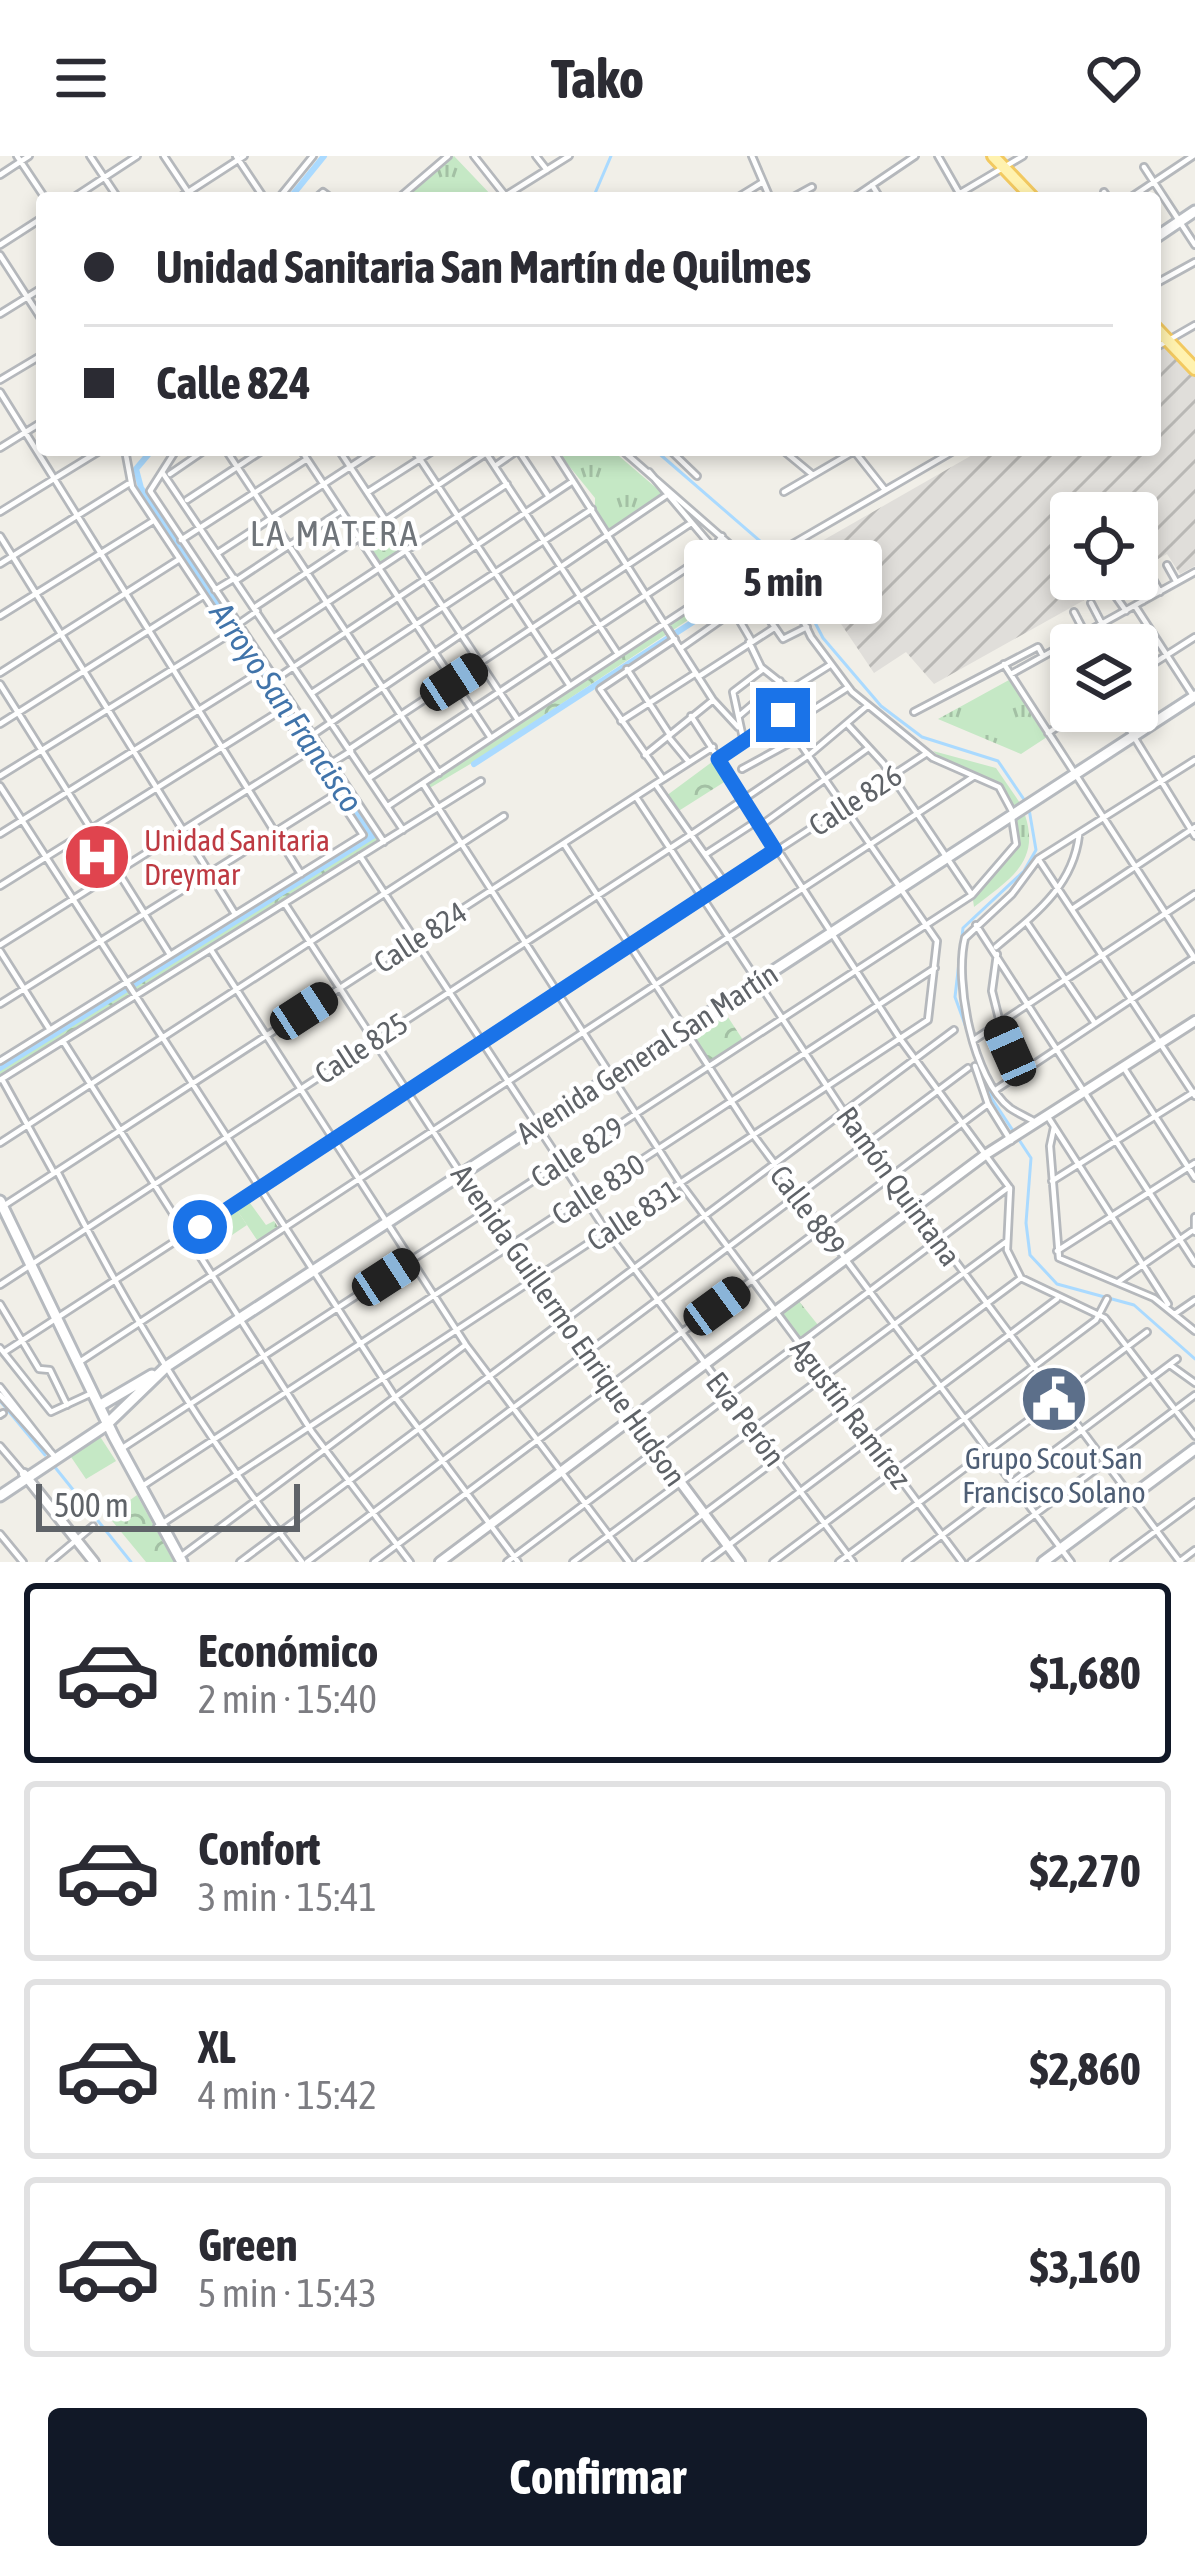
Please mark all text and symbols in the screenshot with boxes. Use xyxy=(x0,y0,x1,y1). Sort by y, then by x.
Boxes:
icon: menu xyxy=(48,45,114,111)
icon: heart xyxy=(1081,45,1147,111)
text: Tako xyxy=(551,48,644,109)
text: Unidad Sanitaria San Martín de Quilmes xyxy=(156,241,811,293)
text: Calle 824 xyxy=(156,357,311,409)
map controls xyxy=(1050,492,1158,732)
button: locate xyxy=(1050,492,1158,600)
district label: LA MATERA xyxy=(250,512,420,554)
callout: 5 min xyxy=(684,541,882,625)
text: 5 min xyxy=(743,560,823,604)
water label: Arroyo San Francisco xyxy=(202,594,371,819)
button: layers xyxy=(1050,624,1158,732)
car xyxy=(414,647,494,717)
route end xyxy=(756,688,810,742)
street label: Calle 826 xyxy=(803,758,907,842)
hospital icon: Unidad Sanitaria Dreymar xyxy=(62,822,132,892)
place label: Unidad Sanitaria Dreymar xyxy=(144,823,330,891)
street label: Calle 824 xyxy=(368,895,472,979)
street label: Avenida General San Martín xyxy=(510,956,784,1150)
car xyxy=(264,976,344,1046)
street label: Calle 825 xyxy=(309,1006,413,1090)
car xyxy=(979,1011,1041,1091)
street label: Ramón Quintana xyxy=(830,1100,968,1272)
street label: Calle 829 xyxy=(525,1110,629,1194)
street label: Calle 830 xyxy=(546,1147,650,1231)
street label: Avenida Guillermo Enrique Hudson xyxy=(445,1158,693,1492)
street label: Calle 889 xyxy=(763,1159,853,1261)
street label: Calle 831 xyxy=(581,1173,685,1257)
route start xyxy=(173,1200,227,1254)
car xyxy=(346,1242,426,1312)
car xyxy=(677,1270,757,1342)
street label: Agustín Ramírez xyxy=(784,1332,918,1494)
public building icon: Grupo Scout San Francisco Solano xyxy=(1019,1364,1089,1434)
street label: Eva Perón xyxy=(700,1365,792,1473)
place label: Grupo Scout San Francisco Solano xyxy=(962,1441,1146,1509)
scale bar xyxy=(36,1478,300,1531)
text: 500 m xyxy=(54,1486,129,1524)
icon: car xyxy=(54,1619,162,1727)
text: Económico xyxy=(198,1625,379,1677)
text: $1,680 xyxy=(1029,1647,1141,1699)
text: 2 min · 15:40 xyxy=(198,1677,377,1721)
icon: car xyxy=(54,1817,162,1925)
text: Confort xyxy=(198,1823,321,1875)
text: $2,270 xyxy=(1029,1845,1141,1897)
text: 3 min · 15:41 xyxy=(198,1875,377,1919)
icon: car xyxy=(54,2015,162,2123)
text: XL xyxy=(198,2021,236,2073)
text: $2,860 xyxy=(1029,2043,1141,2095)
text: 4 min · 15:42 xyxy=(198,2073,377,2117)
icon: car xyxy=(54,2213,162,2321)
text: Green xyxy=(198,2219,298,2271)
text: $3,160 xyxy=(1029,2241,1141,2293)
text: 5 min · 15:43 xyxy=(198,2271,377,2315)
button: Confirmar xyxy=(48,2408,1147,2546)

